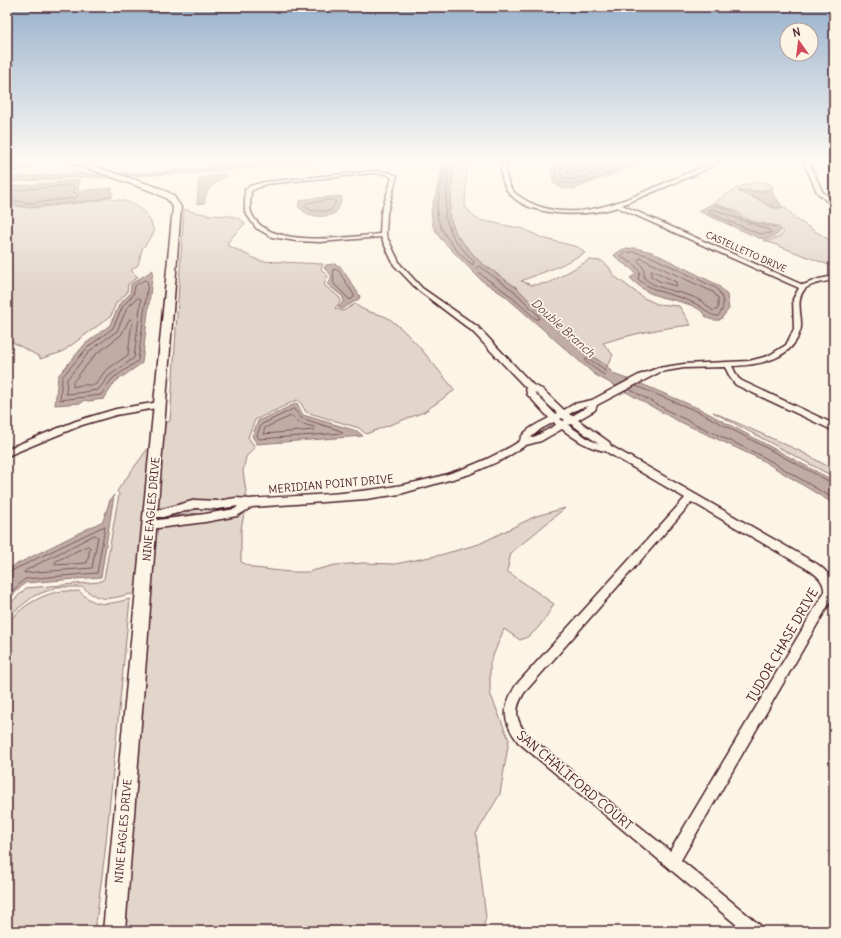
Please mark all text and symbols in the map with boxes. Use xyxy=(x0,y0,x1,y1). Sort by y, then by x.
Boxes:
north arrow xyxy=(779,22,819,62)
text: N xyxy=(791,25,802,40)
street label: CASTELLETTO DRIVE xyxy=(704,229,788,274)
water label: Double Branch xyxy=(528,295,599,361)
street label: NINE EAGLES DRIVE xyxy=(139,456,163,562)
street label: MERIDIAN POINT DRIVE xyxy=(268,472,394,496)
street label: TUDOR CHASE DRIVE xyxy=(743,585,822,706)
street label: SAN CHALIFORD COURT xyxy=(513,727,636,834)
street label: NINE EAGLES DRIVE xyxy=(111,778,135,884)

